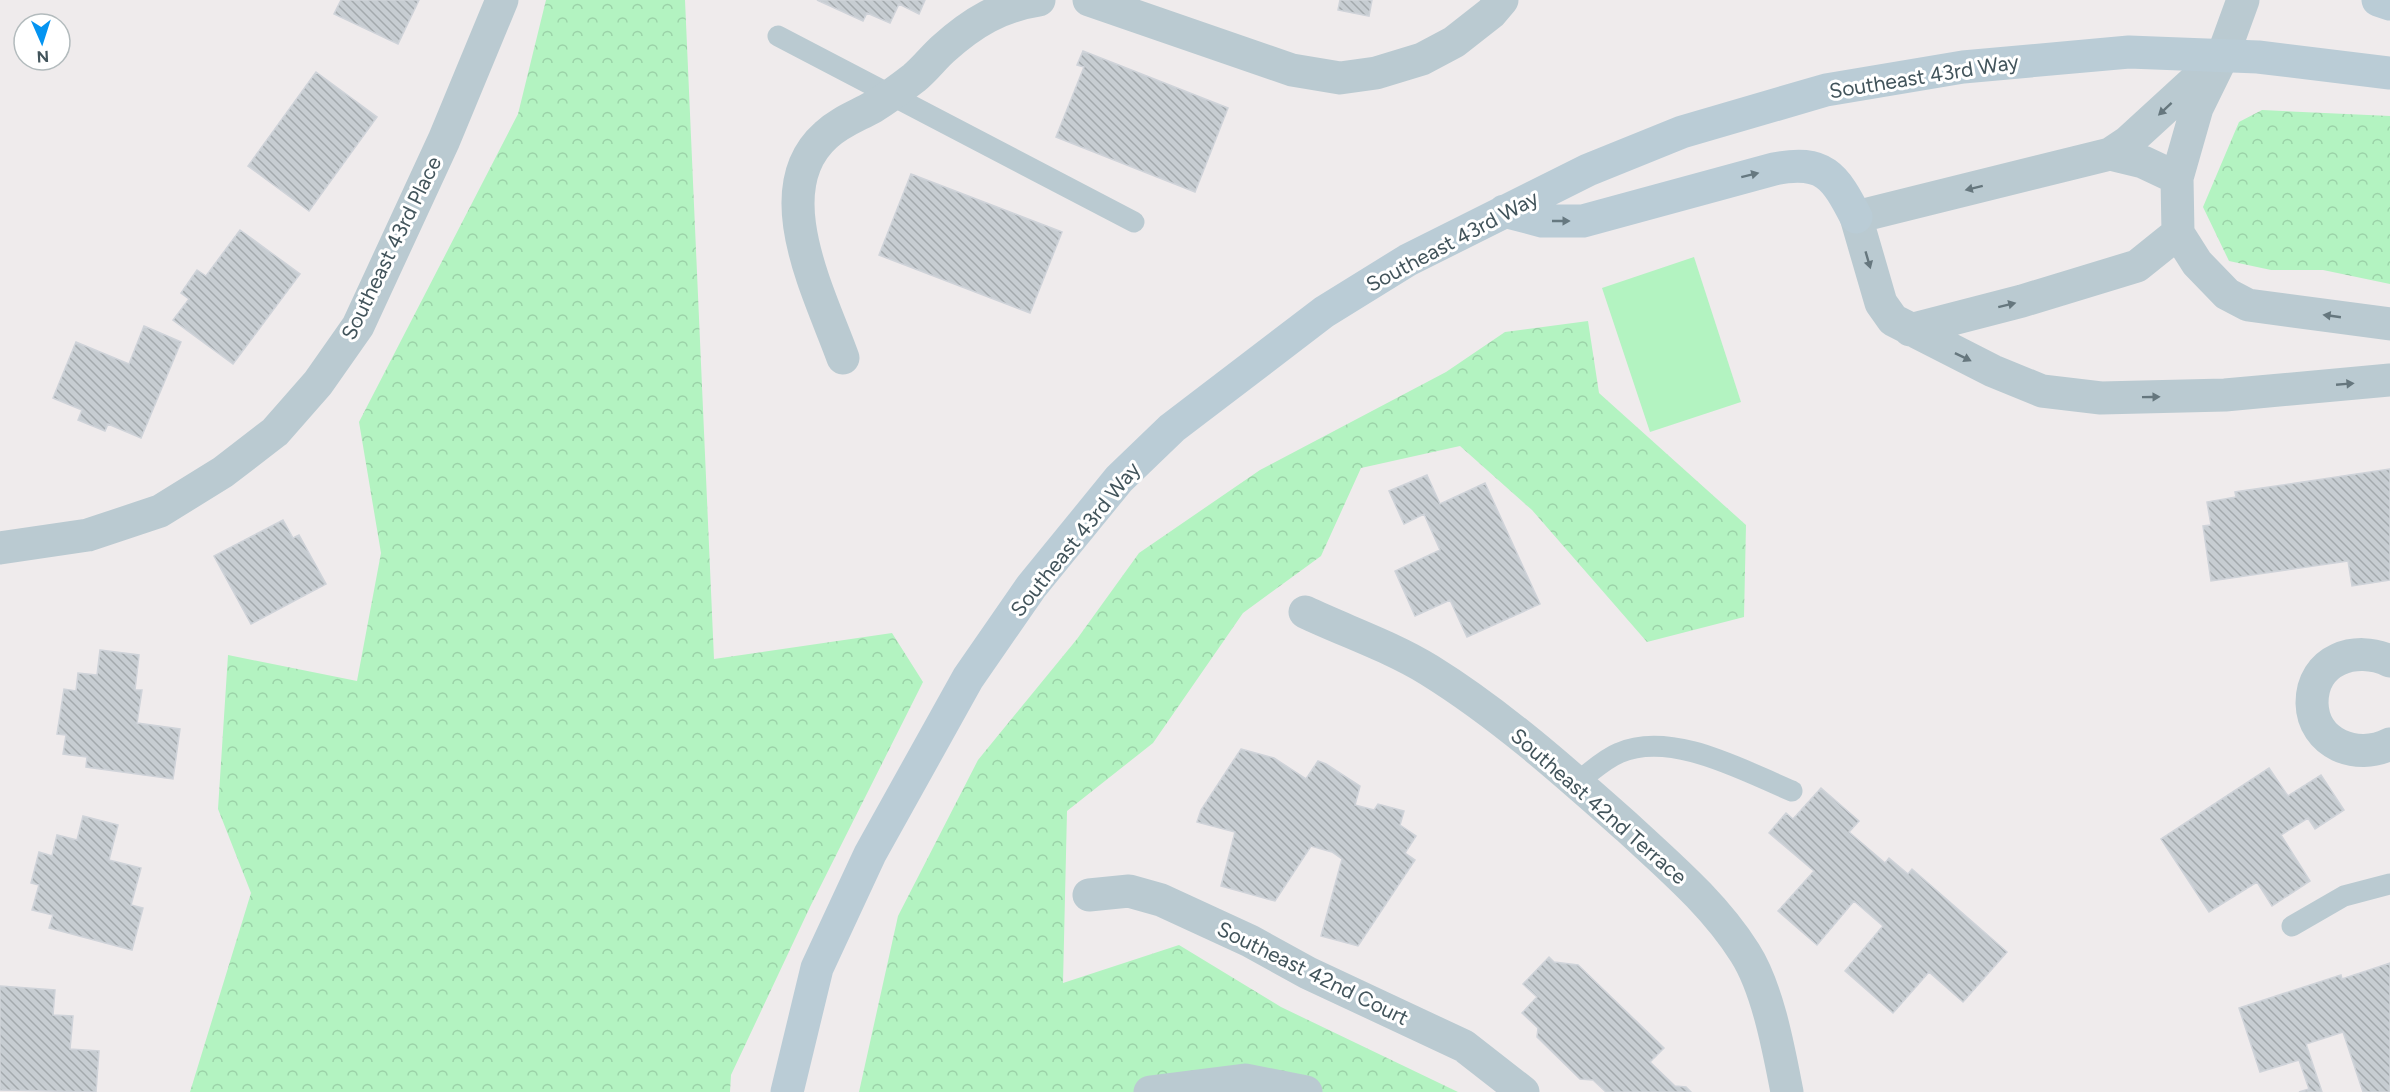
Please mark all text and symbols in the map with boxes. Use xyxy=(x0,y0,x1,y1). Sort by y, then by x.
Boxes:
north arrow xyxy=(12,12,72,72)
text: N xyxy=(36,47,49,66)
street label: Southeast 43rd Way xyxy=(1827,49,2021,103)
one-way arrow xyxy=(2158,102,2173,115)
street label: Southeast 43rd Place xyxy=(336,152,446,344)
one-way arrow xyxy=(1741,170,1759,180)
one-way arrow xyxy=(1965,184,1983,194)
street label: Southeast 43rd Way xyxy=(1362,185,1542,297)
one-way arrow xyxy=(1552,216,1571,226)
one-way arrow xyxy=(1864,251,1873,269)
one-way arrow xyxy=(1998,300,2016,309)
one-way arrow xyxy=(2323,311,2342,320)
one-way arrow xyxy=(1955,352,1972,362)
one-way arrow xyxy=(2336,379,2355,389)
one-way arrow xyxy=(2141,392,2160,402)
street label: Southeast 43rd Way xyxy=(1005,457,1145,621)
street label: Southeast 42nd Terrace xyxy=(1506,723,1692,889)
street label: Southeast 42nd Court xyxy=(1213,916,1413,1030)

